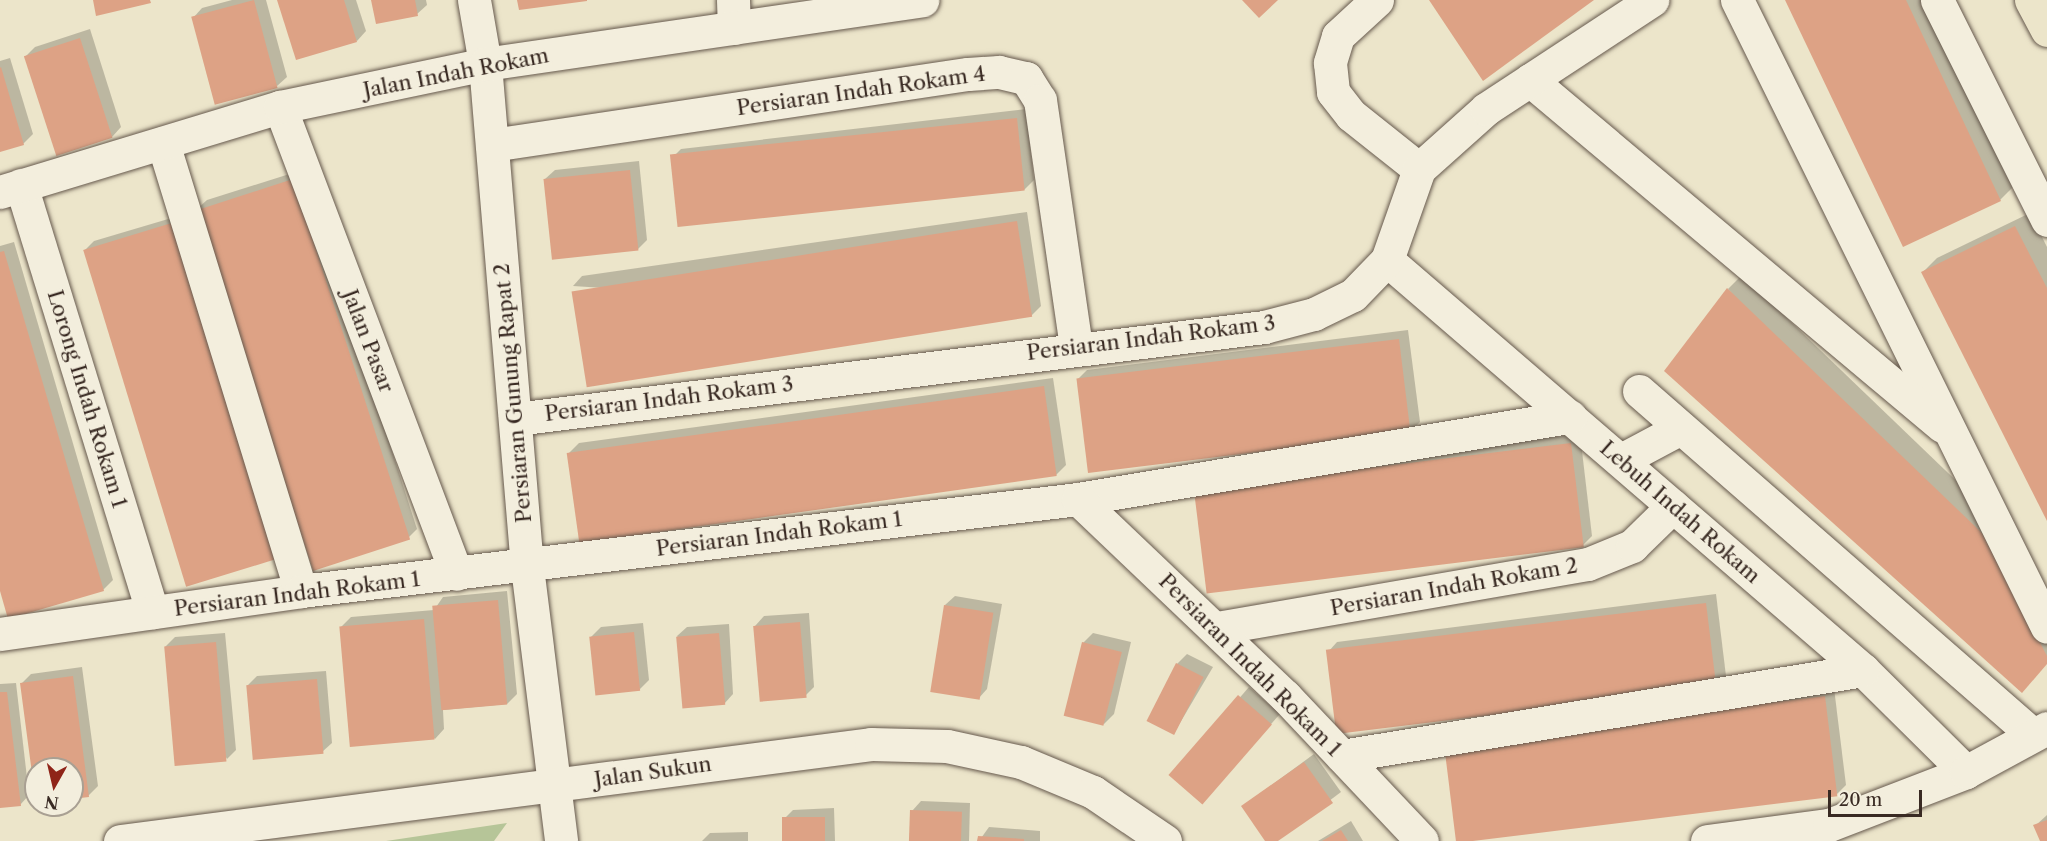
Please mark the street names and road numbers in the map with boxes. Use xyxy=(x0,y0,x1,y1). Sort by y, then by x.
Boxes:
street label: Jalan Indah Rokam xyxy=(361,43,551,103)
street label: Persiaran Indah Rokam 4 xyxy=(735,61,987,121)
street label: Persiaran Gunung Rapat 2 xyxy=(489,262,537,524)
street label: Jalan Pasar xyxy=(337,286,399,396)
street label: Lorong Indah Rokam 1 xyxy=(42,287,132,511)
street label: Persiaran Indah Rokam 3 xyxy=(1025,310,1277,366)
street label: Persiaran Indah Rokam 3 xyxy=(543,371,795,427)
street label: Lebuh Indah Rokam xyxy=(1595,436,1765,588)
street label: Persiaran Indah Rokam 1 xyxy=(655,506,903,562)
street label: Persiaran Indah Rokam 2 xyxy=(1328,553,1580,621)
street label: Persiaran Indah Rokam 1 xyxy=(173,566,421,622)
street label: Persiaran Indah Rokam 1 xyxy=(1154,569,1346,761)
street label: Jalan Sukun xyxy=(593,751,713,793)

